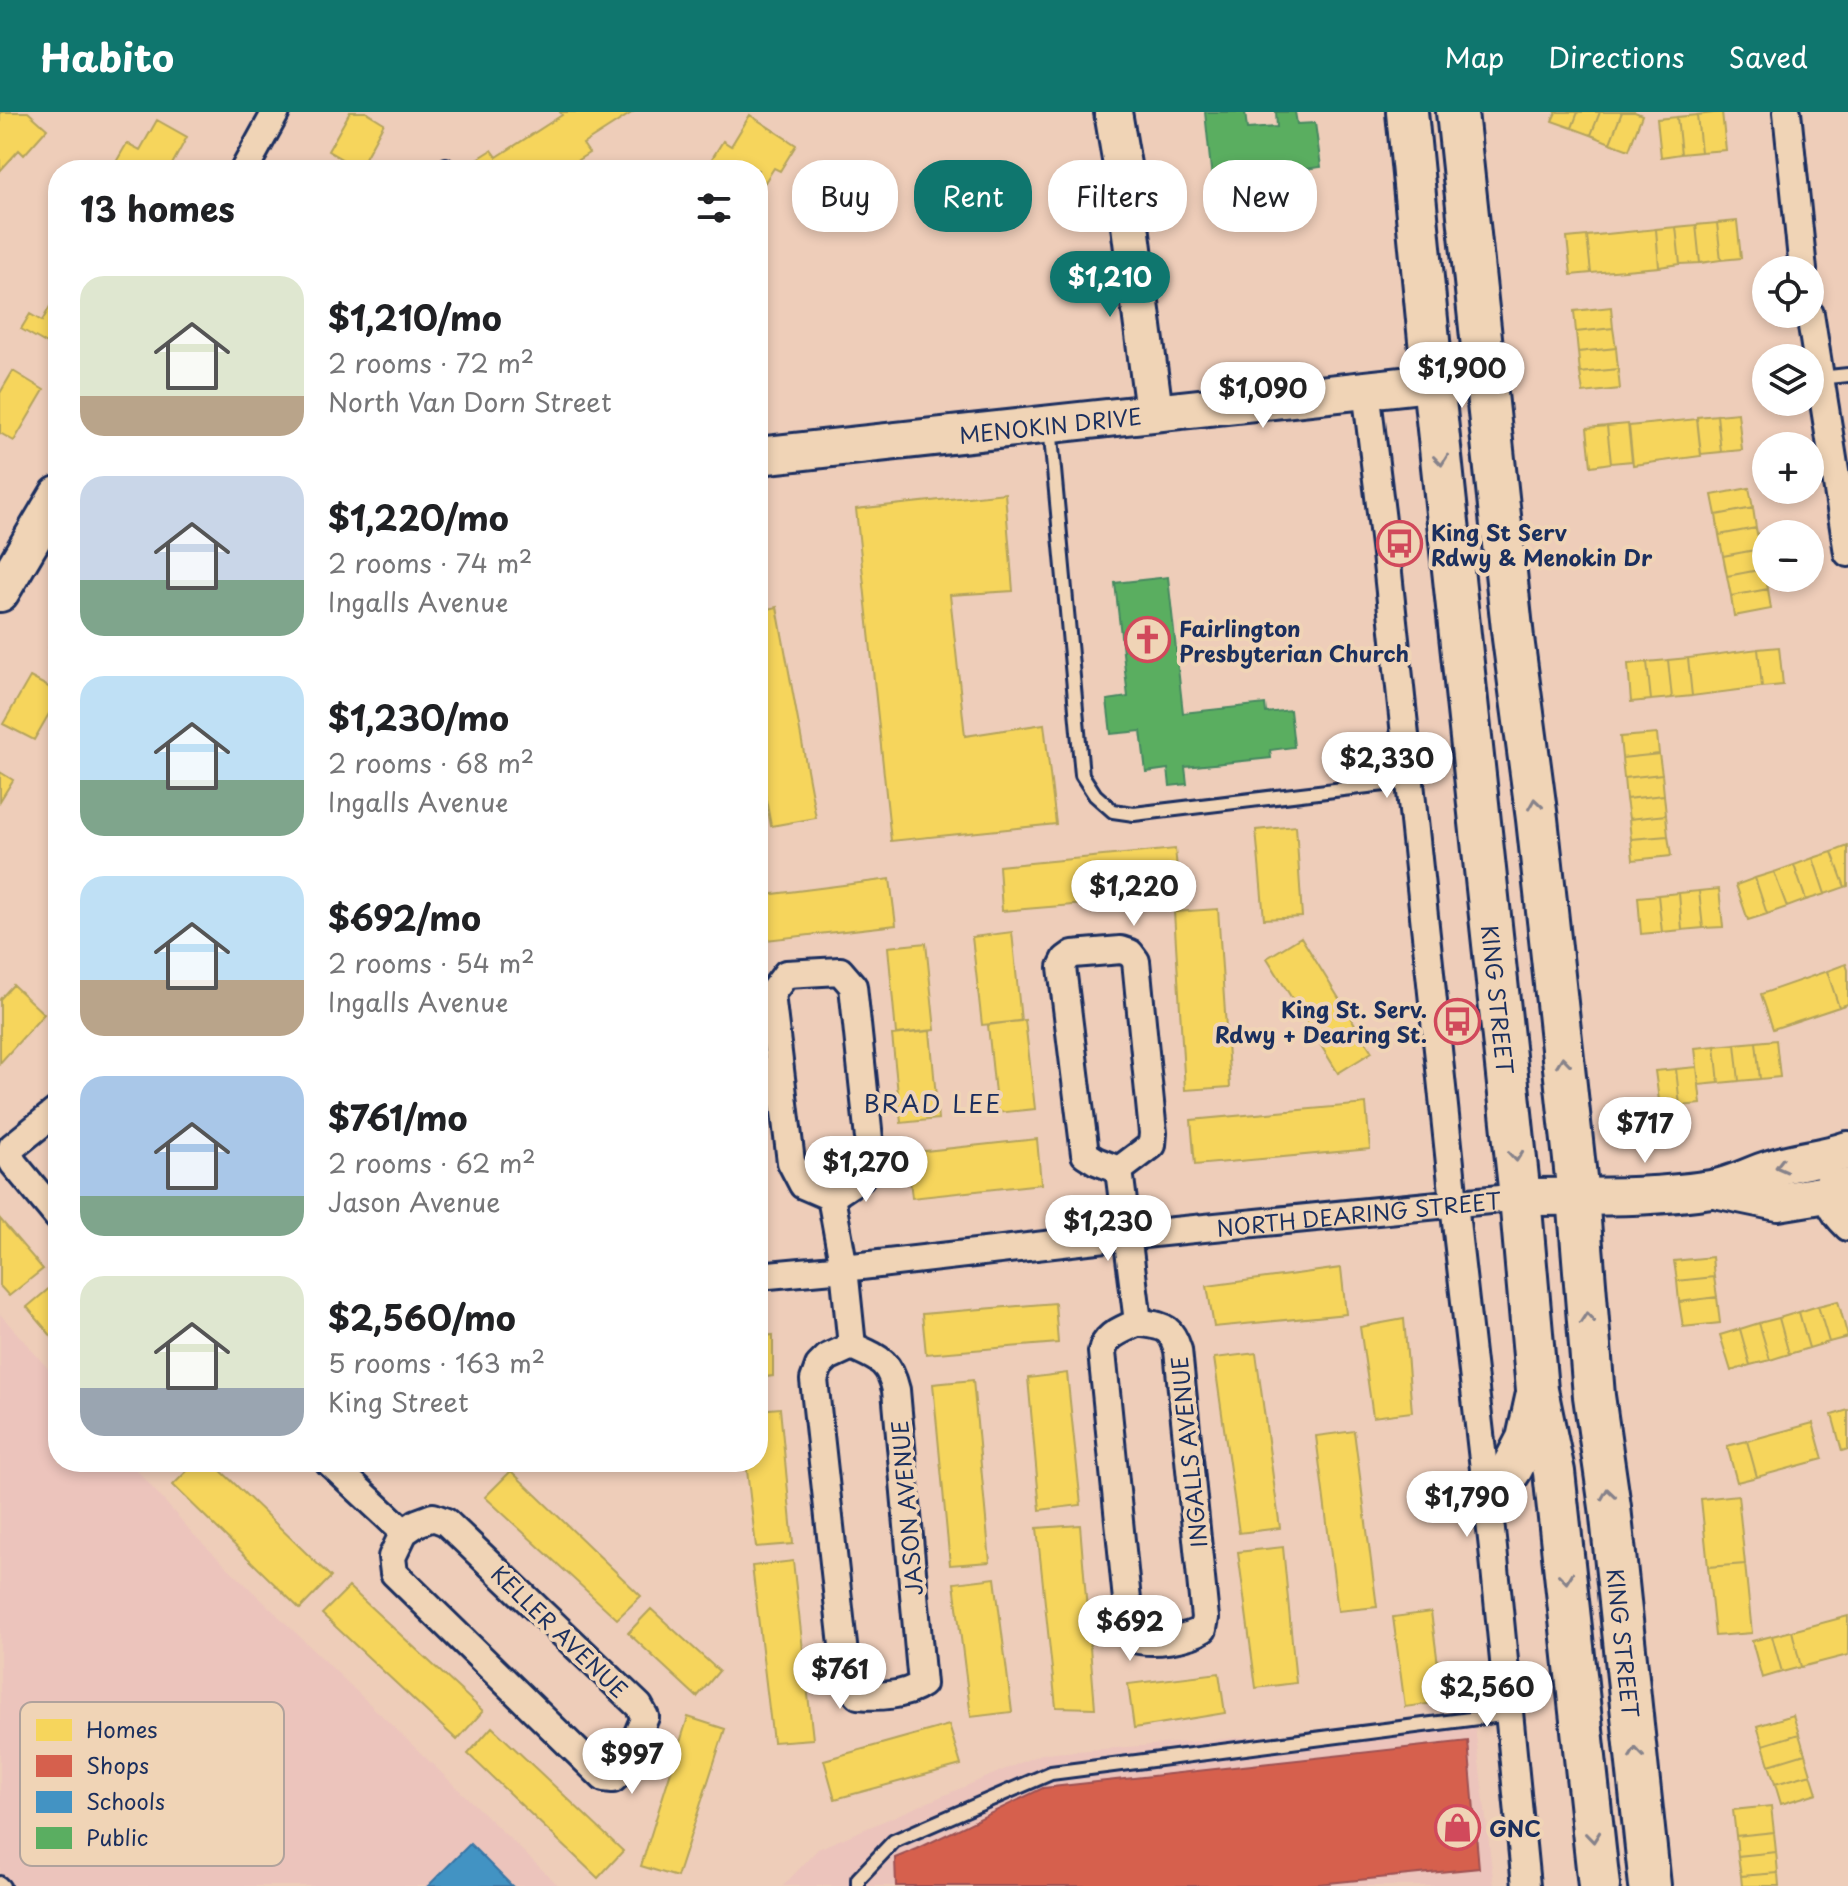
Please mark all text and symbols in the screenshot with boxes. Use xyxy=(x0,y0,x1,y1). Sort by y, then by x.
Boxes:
text: Habito xyxy=(40,28,174,85)
text: Map xyxy=(1445,35,1504,78)
text: Directions xyxy=(1548,35,1685,78)
text: Saved xyxy=(1729,35,1808,78)
chip: Buy xyxy=(792,160,898,232)
chip: Rent xyxy=(914,160,1032,232)
chip: Filters xyxy=(1048,160,1187,232)
chip: New xyxy=(1203,160,1317,232)
text: 13 homes xyxy=(80,182,235,234)
icon: filters xyxy=(692,186,736,230)
pin: $1,210 xyxy=(1045,251,1175,319)
map controls xyxy=(1752,256,1824,592)
button: locate xyxy=(1752,256,1824,328)
text: $1,210 xyxy=(1068,257,1152,296)
text: $1,210/mo xyxy=(328,291,502,343)
icon: home xyxy=(144,308,240,404)
pin: $1,900 xyxy=(1397,342,1527,410)
text: 2 rooms · 72 m² xyxy=(328,343,534,382)
button: layers xyxy=(1752,344,1824,416)
text: $1,900 xyxy=(1418,348,1507,387)
pin: $1,090 xyxy=(1198,362,1328,430)
text: $1,090 xyxy=(1219,368,1307,407)
text: North Van Dorn Street xyxy=(328,382,612,421)
street label: MENOKIN DRIVE xyxy=(957,398,1143,451)
button: + xyxy=(1752,432,1824,504)
one-way arrow xyxy=(1433,454,1450,467)
text: $1,220/mo xyxy=(328,491,509,543)
icon: home xyxy=(144,508,240,604)
place label: King St Serv Rdwy & Menokin Dr xyxy=(1431,515,1653,573)
bus stop icon: King St Serv Rdwy & Menokin Dr xyxy=(1376,520,1424,568)
button: − xyxy=(1752,520,1824,592)
text: 2 rooms · 74 m² xyxy=(328,543,532,582)
text: Ingalls Avenue xyxy=(328,582,508,621)
place label: Fairlington Presbyterian Church xyxy=(1179,611,1409,669)
church icon: Fairlington Presbyterian Church xyxy=(1124,616,1172,664)
text: $1,230/mo xyxy=(328,691,509,743)
icon: home xyxy=(144,708,240,804)
pin: $2,330 xyxy=(1322,732,1452,800)
text: $2,330 xyxy=(1340,738,1434,777)
text: 2 rooms · 68 m² xyxy=(328,743,534,782)
text: Ingalls Avenue xyxy=(328,782,508,821)
one-way arrow xyxy=(1527,797,1544,811)
pin: $1,220 xyxy=(1069,860,1199,928)
text: $1,220 xyxy=(1089,866,1179,905)
text: $692/mo xyxy=(328,891,481,943)
icon: home xyxy=(144,908,240,1004)
street label: KING STREET xyxy=(1475,923,1523,1076)
text: 2 rooms · 54 m² xyxy=(328,943,535,982)
text: Ingalls Avenue xyxy=(328,982,508,1021)
place label: King St. Serv. Rdwy + Dearing St. xyxy=(1215,992,1427,1050)
bus stop icon: King St. Serv. Rdwy + Dearing St. xyxy=(1434,997,1482,1045)
one-way arrow xyxy=(1555,1056,1572,1069)
district label: BRAD LEE xyxy=(864,1085,1002,1121)
text: $761/mo xyxy=(328,1091,468,1143)
pin: $717 xyxy=(1598,1097,1692,1165)
text: $717 xyxy=(1616,1103,1674,1142)
icon: home xyxy=(144,1108,240,1204)
pin: $1,270 xyxy=(801,1136,931,1204)
text: $1,270 xyxy=(823,1142,909,1181)
text: 2 rooms · 62 m² xyxy=(328,1143,536,1182)
one-way arrow xyxy=(1507,1150,1524,1163)
one-way arrow xyxy=(1774,1157,1788,1174)
text: Jason Avenue xyxy=(328,1182,500,1221)
street label: NORTH DEARING STREET xyxy=(1215,1182,1502,1243)
pin: $1,230 xyxy=(1043,1195,1173,1263)
text: $1,230 xyxy=(1063,1201,1153,1240)
text: $2,560/mo xyxy=(328,1291,516,1343)
icon: home xyxy=(144,1308,240,1404)
one-way arrow xyxy=(1579,1311,1596,1324)
text: 5 rooms · 163 m² xyxy=(328,1343,545,1382)
street label: INGALLS AVENUE xyxy=(1162,1355,1214,1549)
text: King Street xyxy=(328,1382,469,1421)
street label: JASON AVENUE xyxy=(882,1419,930,1597)
pin: $1,790 xyxy=(1402,1471,1532,1539)
text: $1,790 xyxy=(1425,1477,1510,1516)
one-way arrow xyxy=(1601,1487,1618,1501)
street label: KELLER AVENUE xyxy=(484,1557,636,1705)
street label: KING STREET xyxy=(1600,1566,1649,1719)
one-way arrow xyxy=(1557,1572,1574,1585)
pin: $692 xyxy=(1083,1595,1177,1663)
text: $692 xyxy=(1096,1601,1164,1640)
pin: $761 xyxy=(793,1643,887,1711)
text: $761 xyxy=(811,1649,869,1688)
pin: $2,560 xyxy=(1422,1661,1552,1729)
text: $2,560 xyxy=(1440,1667,1534,1706)
legend xyxy=(20,1702,284,1866)
text: Homes xyxy=(86,1712,157,1745)
pin: $997 xyxy=(585,1728,679,1796)
text: $997 xyxy=(600,1734,664,1773)
one-way arrow xyxy=(1627,1746,1644,1759)
text: Shops xyxy=(86,1748,149,1781)
text: Schools xyxy=(86,1784,165,1817)
shop icon: GNC xyxy=(1434,1803,1482,1851)
place label: GNC xyxy=(1489,1811,1541,1844)
text: Public xyxy=(86,1820,148,1853)
one-way arrow xyxy=(1585,1831,1602,1844)

